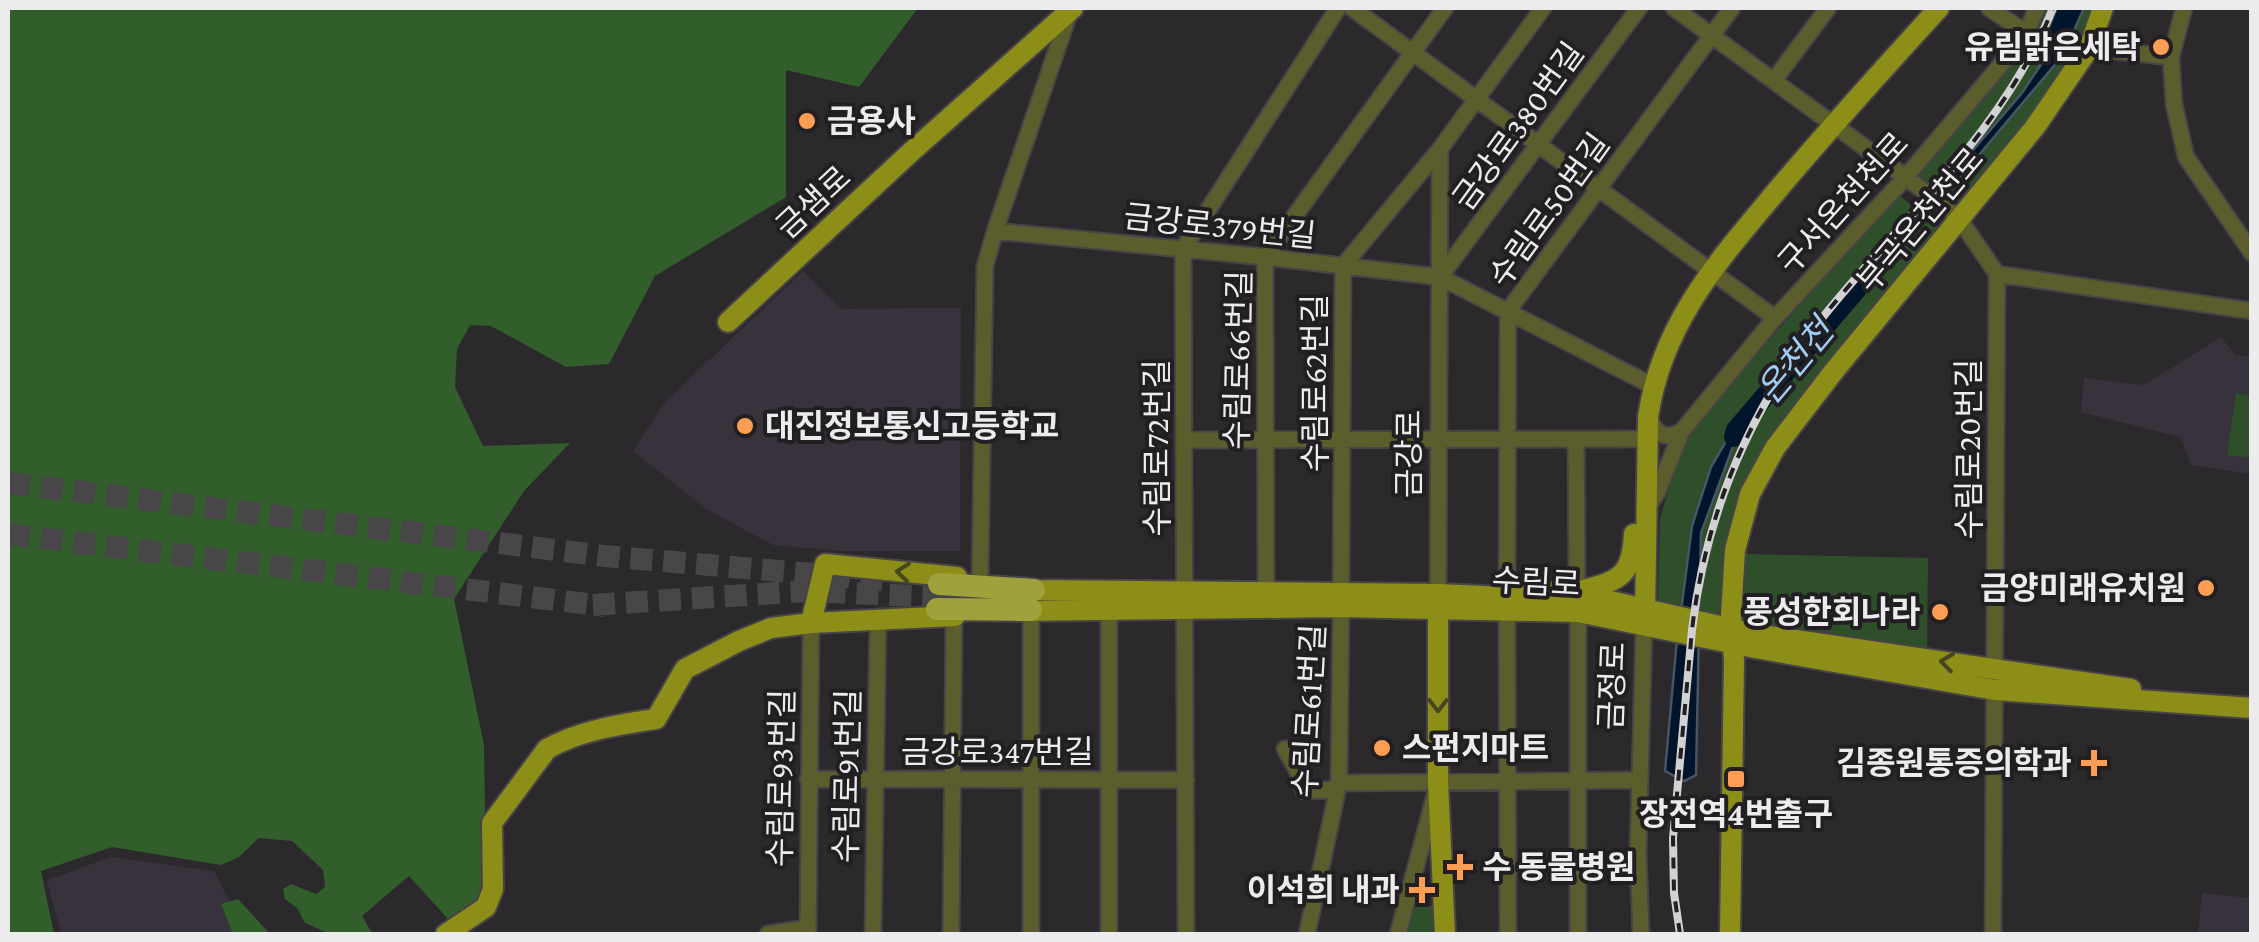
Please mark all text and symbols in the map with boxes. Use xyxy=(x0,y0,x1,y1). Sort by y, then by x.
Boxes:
place label: 유림맑은세탁 xyxy=(1964,29,2141,65)
street label: 금강로380번길 xyxy=(1445,35,1591,217)
marker: 유림맑은세탁 xyxy=(2150,36,2172,58)
place label: 금용사 xyxy=(827,103,916,139)
marker: 금용사 xyxy=(796,110,818,132)
street label: 구서온천천로 xyxy=(1771,125,1915,281)
street label: 수림로50번길 xyxy=(1481,126,1617,294)
street label: 부곡온천천로 xyxy=(1849,141,1991,299)
street label: 금샘로 xyxy=(768,159,858,245)
street label: 금강로379번길 xyxy=(1122,198,1318,254)
street label: 수림로66번길 xyxy=(1218,270,1258,450)
street label: 수림로62번길 xyxy=(1297,294,1333,472)
water label: 온천천 xyxy=(1749,309,1844,411)
street label: 수림로72번길 xyxy=(1139,359,1175,537)
street label: 수림로20번길 xyxy=(1951,359,1987,539)
place label: 대진정보통신고등학교 xyxy=(765,408,1059,444)
street label: 금강로 xyxy=(1391,410,1427,498)
marker: 대진정보통신고등학교 xyxy=(734,415,756,437)
one-way arrow xyxy=(894,561,910,583)
street label: 수림로 xyxy=(1491,562,1581,602)
place label: 금양미래유치원 xyxy=(1980,570,2186,606)
marker: 금양미래유치원 xyxy=(2195,577,2217,599)
place label: 풍성한회나라 xyxy=(1743,594,1921,630)
marker: 풍성한회나라 xyxy=(1929,601,1951,623)
street label: 수림로61번길 xyxy=(1286,623,1332,799)
street label: 금정로 xyxy=(1592,641,1632,731)
one-way arrow xyxy=(1939,652,1955,673)
street label: 수림로93번길 xyxy=(761,689,801,867)
street label: 수림로91번길 xyxy=(827,689,867,863)
one-way arrow xyxy=(1427,698,1449,713)
place label: 스펀지마트 xyxy=(1402,730,1549,766)
street label: 금강로347번길 xyxy=(901,734,1093,770)
marker: 스펀지마트 xyxy=(1371,737,1393,759)
place label: 김종원통증의학과 xyxy=(1836,745,2072,781)
marker: 김종원통증의학과 xyxy=(2081,750,2107,776)
marker: 장전역4번출구 xyxy=(1725,768,1747,790)
place label: 장전역4번출구 xyxy=(1639,796,1833,832)
place label: 수 동물병원 xyxy=(1482,849,1635,885)
marker: 수 동물병원 xyxy=(1447,854,1473,880)
place label: 이석희 내과 xyxy=(1247,872,1400,908)
marker: 이석희 내과 xyxy=(1409,877,1435,903)

